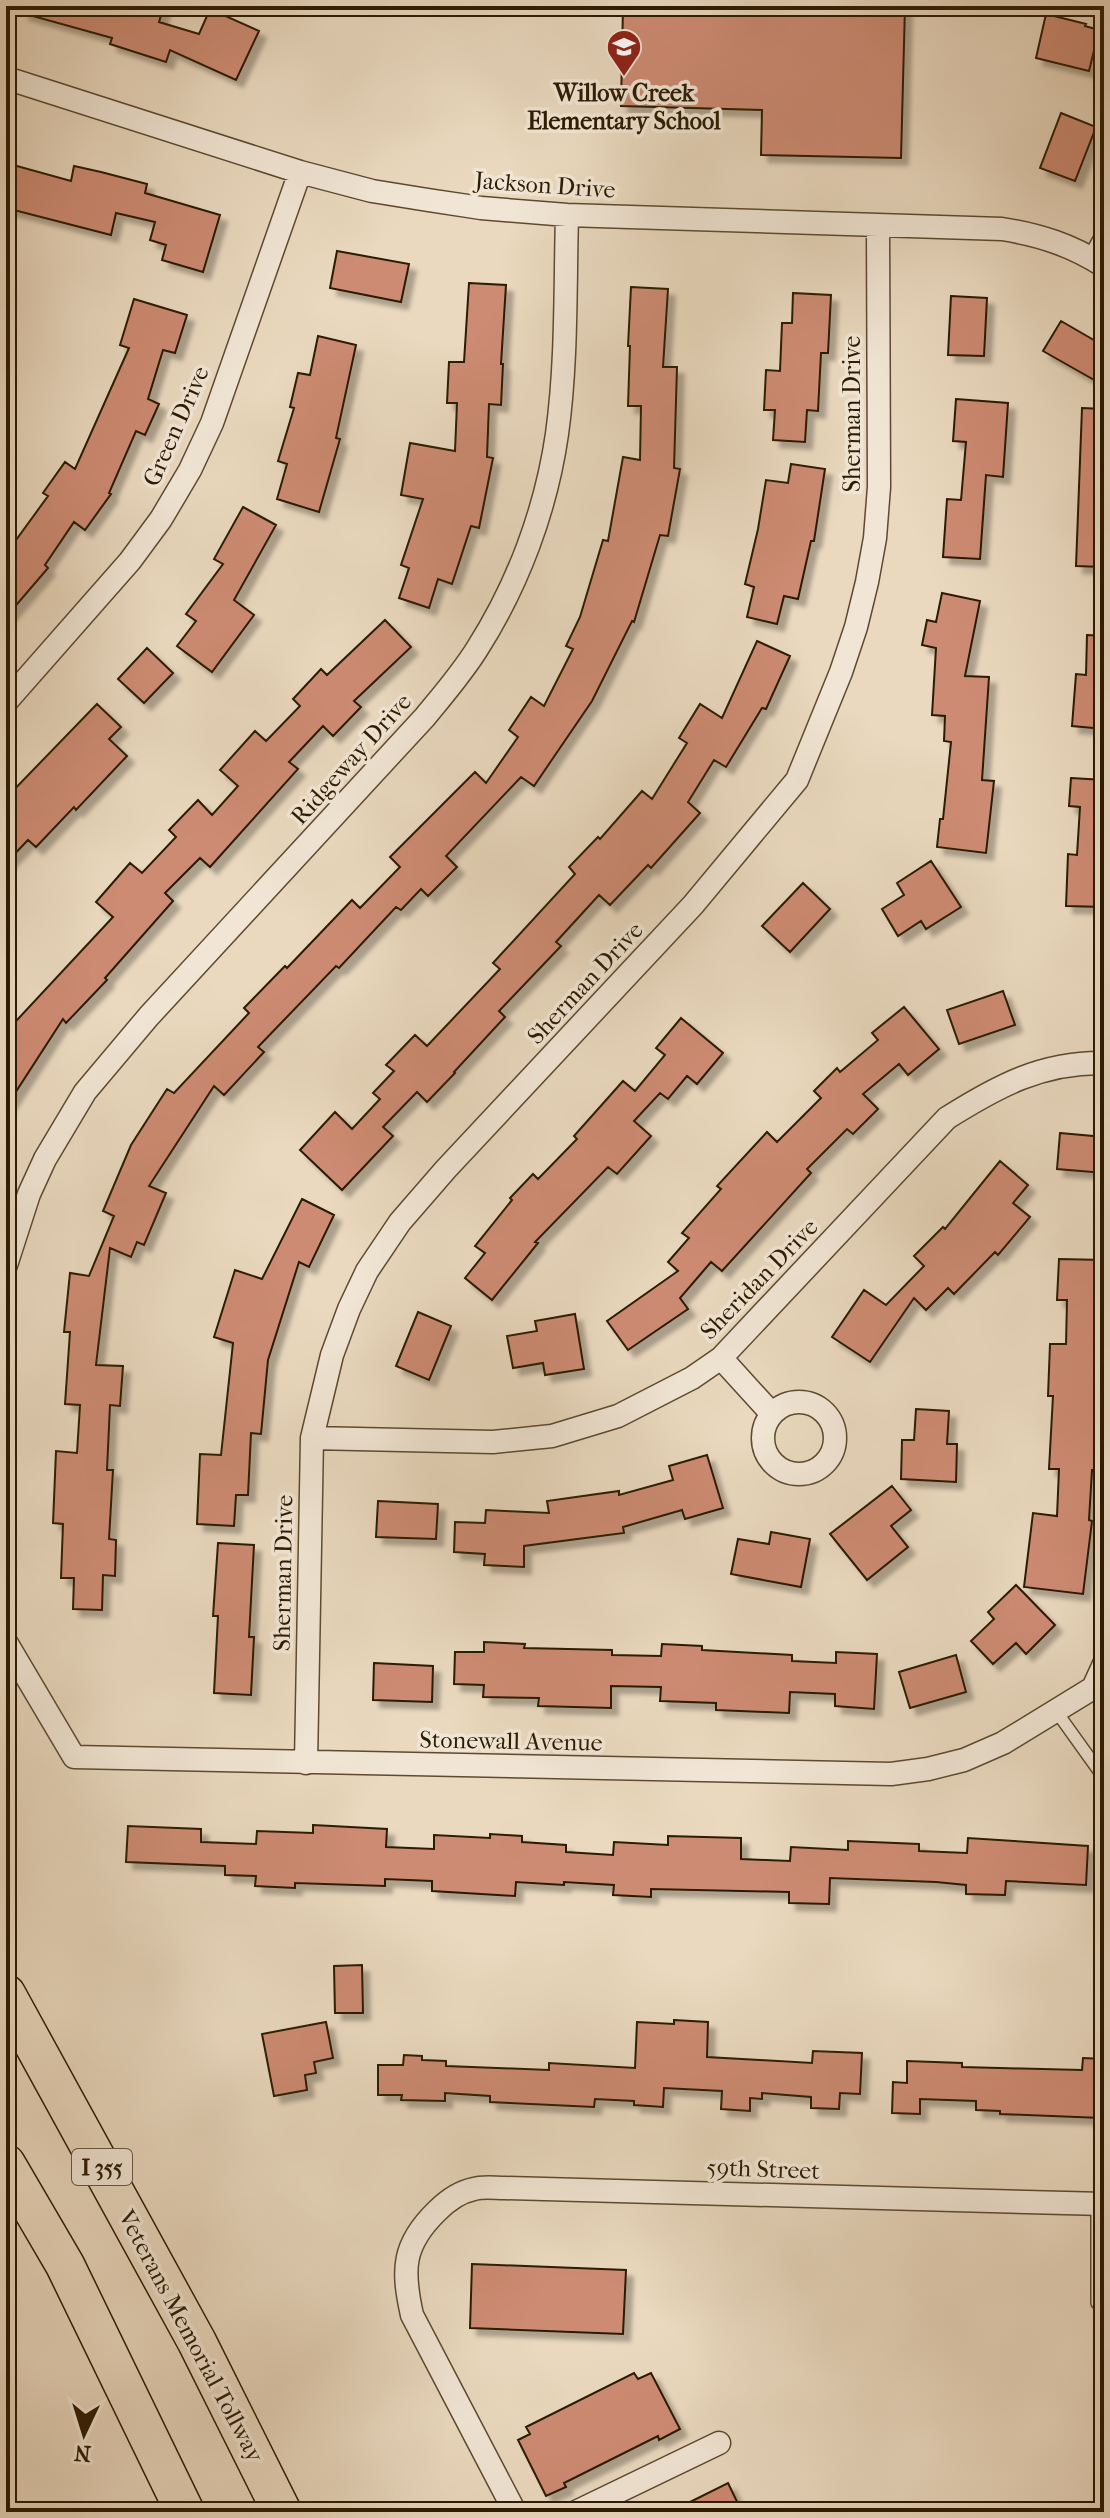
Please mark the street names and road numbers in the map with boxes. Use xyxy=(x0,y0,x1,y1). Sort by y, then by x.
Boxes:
street label: Jackson Drive xyxy=(472,166,616,204)
street label: Sherman Drive xyxy=(838,336,866,492)
street label: Green Drive xyxy=(137,361,215,490)
street label: Ridgeway Drive xyxy=(285,688,417,830)
street label: Sherman Drive xyxy=(521,916,649,1050)
street label: Sheridan Drive xyxy=(695,1213,824,1345)
street label: Sherman Drive xyxy=(268,1494,298,1652)
street label: Stonewall Avenue xyxy=(419,1725,603,1757)
road number: I 355 xyxy=(72,2149,132,2185)
street label: 59th Street xyxy=(706,2153,821,2185)
street label: Veterans Memorial Tollway xyxy=(112,2204,270,2468)

